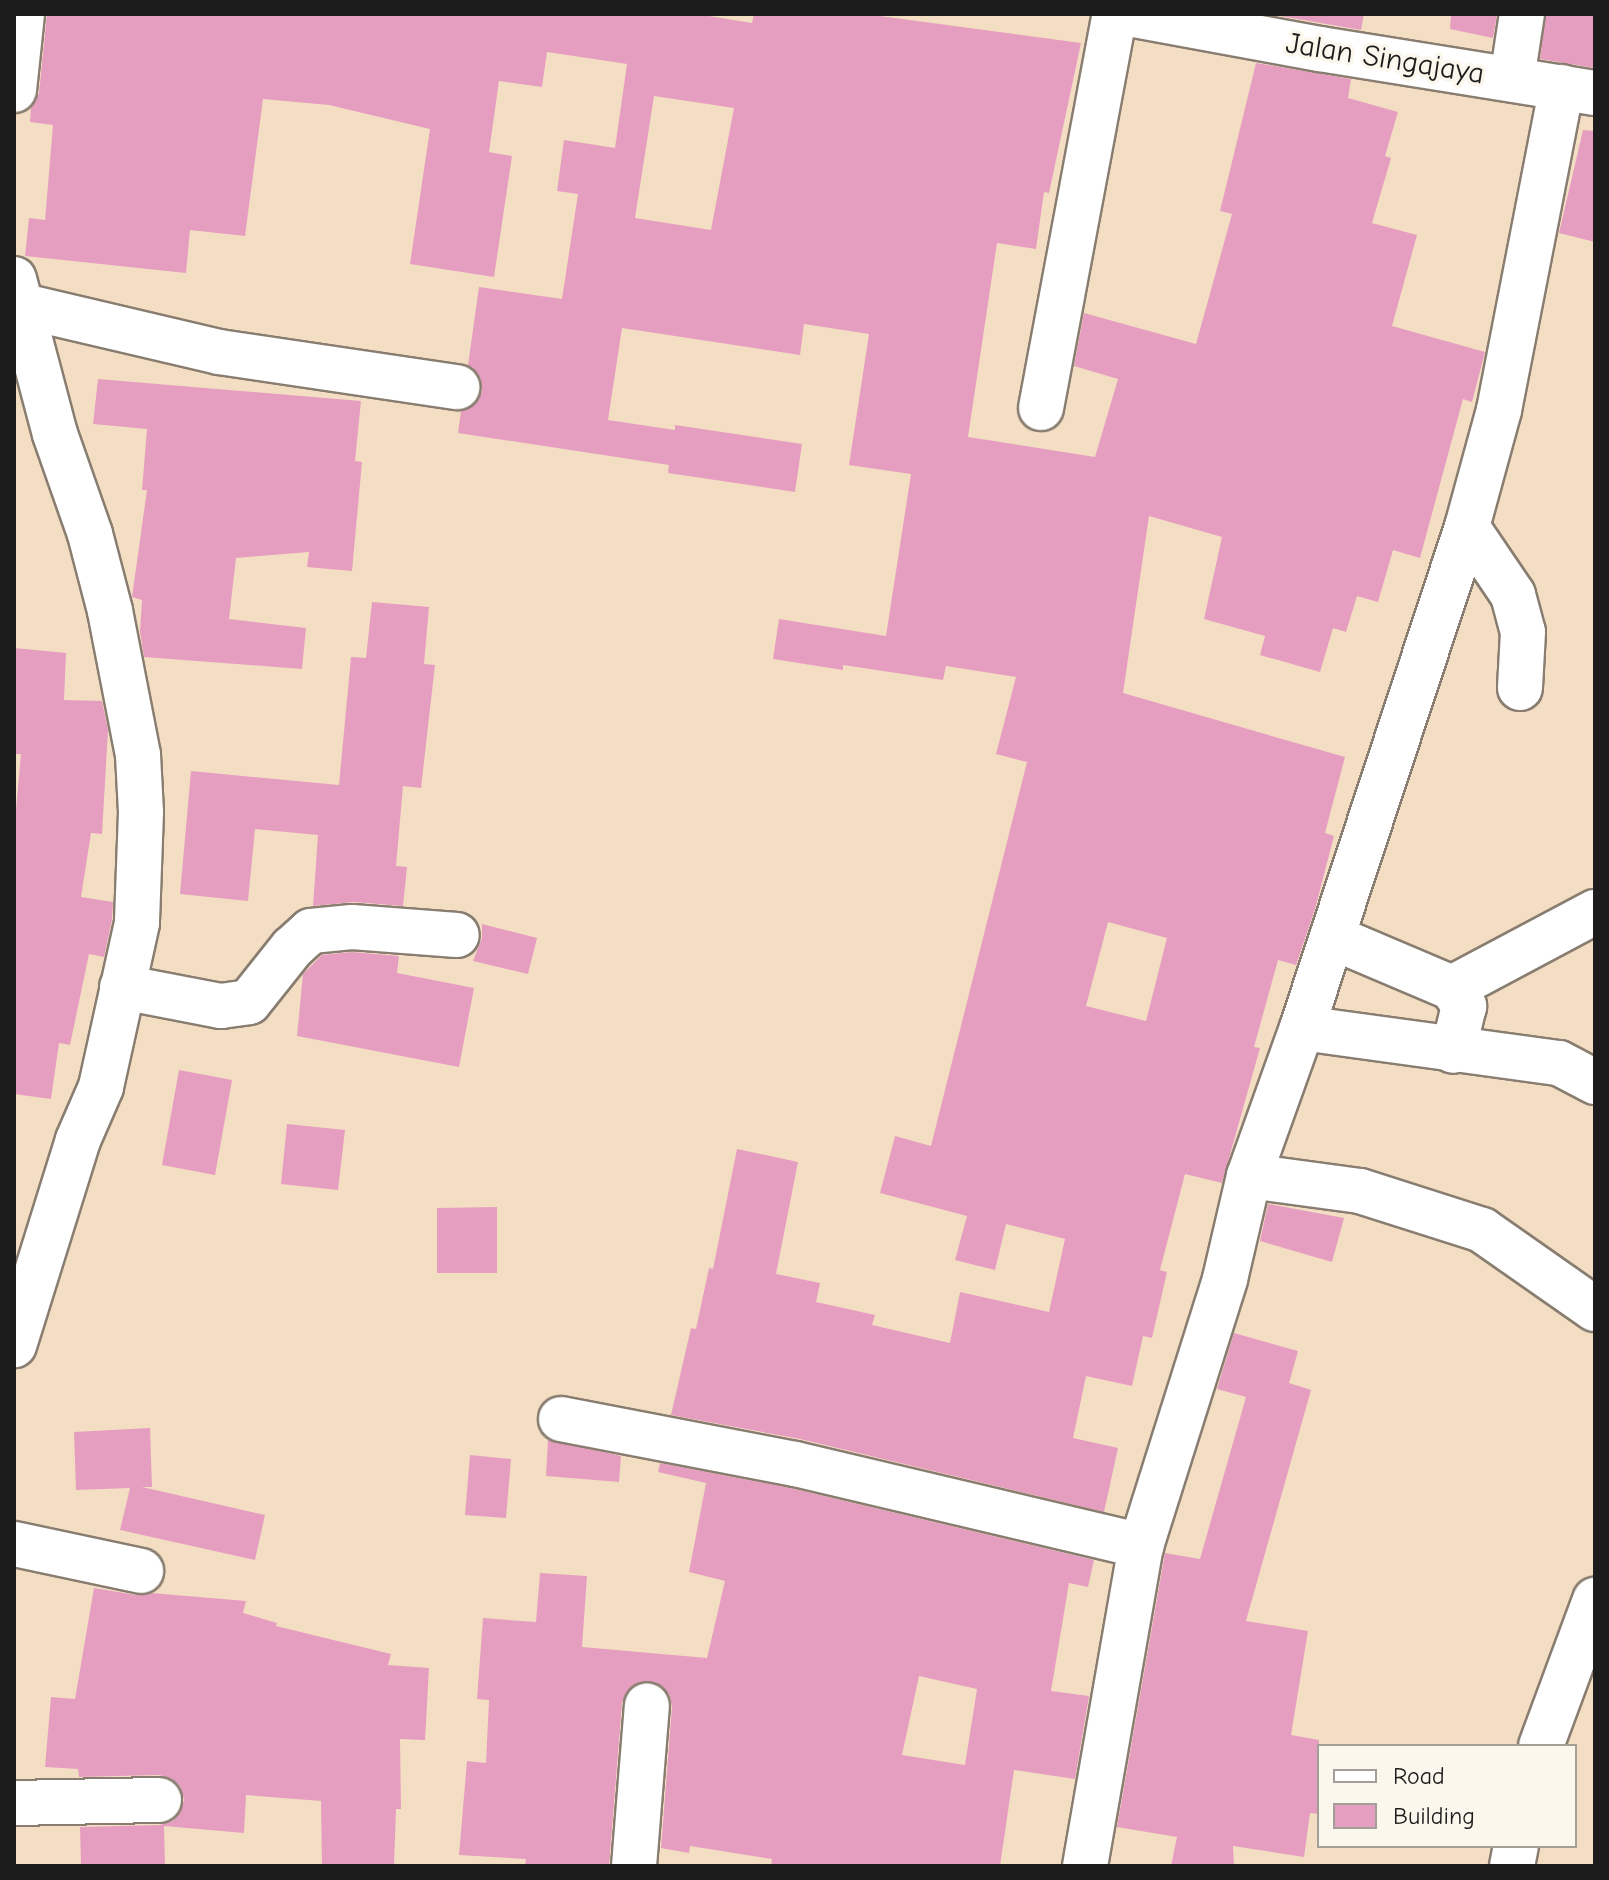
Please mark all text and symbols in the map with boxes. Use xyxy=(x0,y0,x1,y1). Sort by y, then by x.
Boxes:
street label: Jalan Singajaya xyxy=(1283,26,1487,92)
legend xyxy=(1317,1744,1577,1848)
text: Road xyxy=(1393,1762,1445,1790)
text: Building xyxy=(1393,1802,1475,1830)

